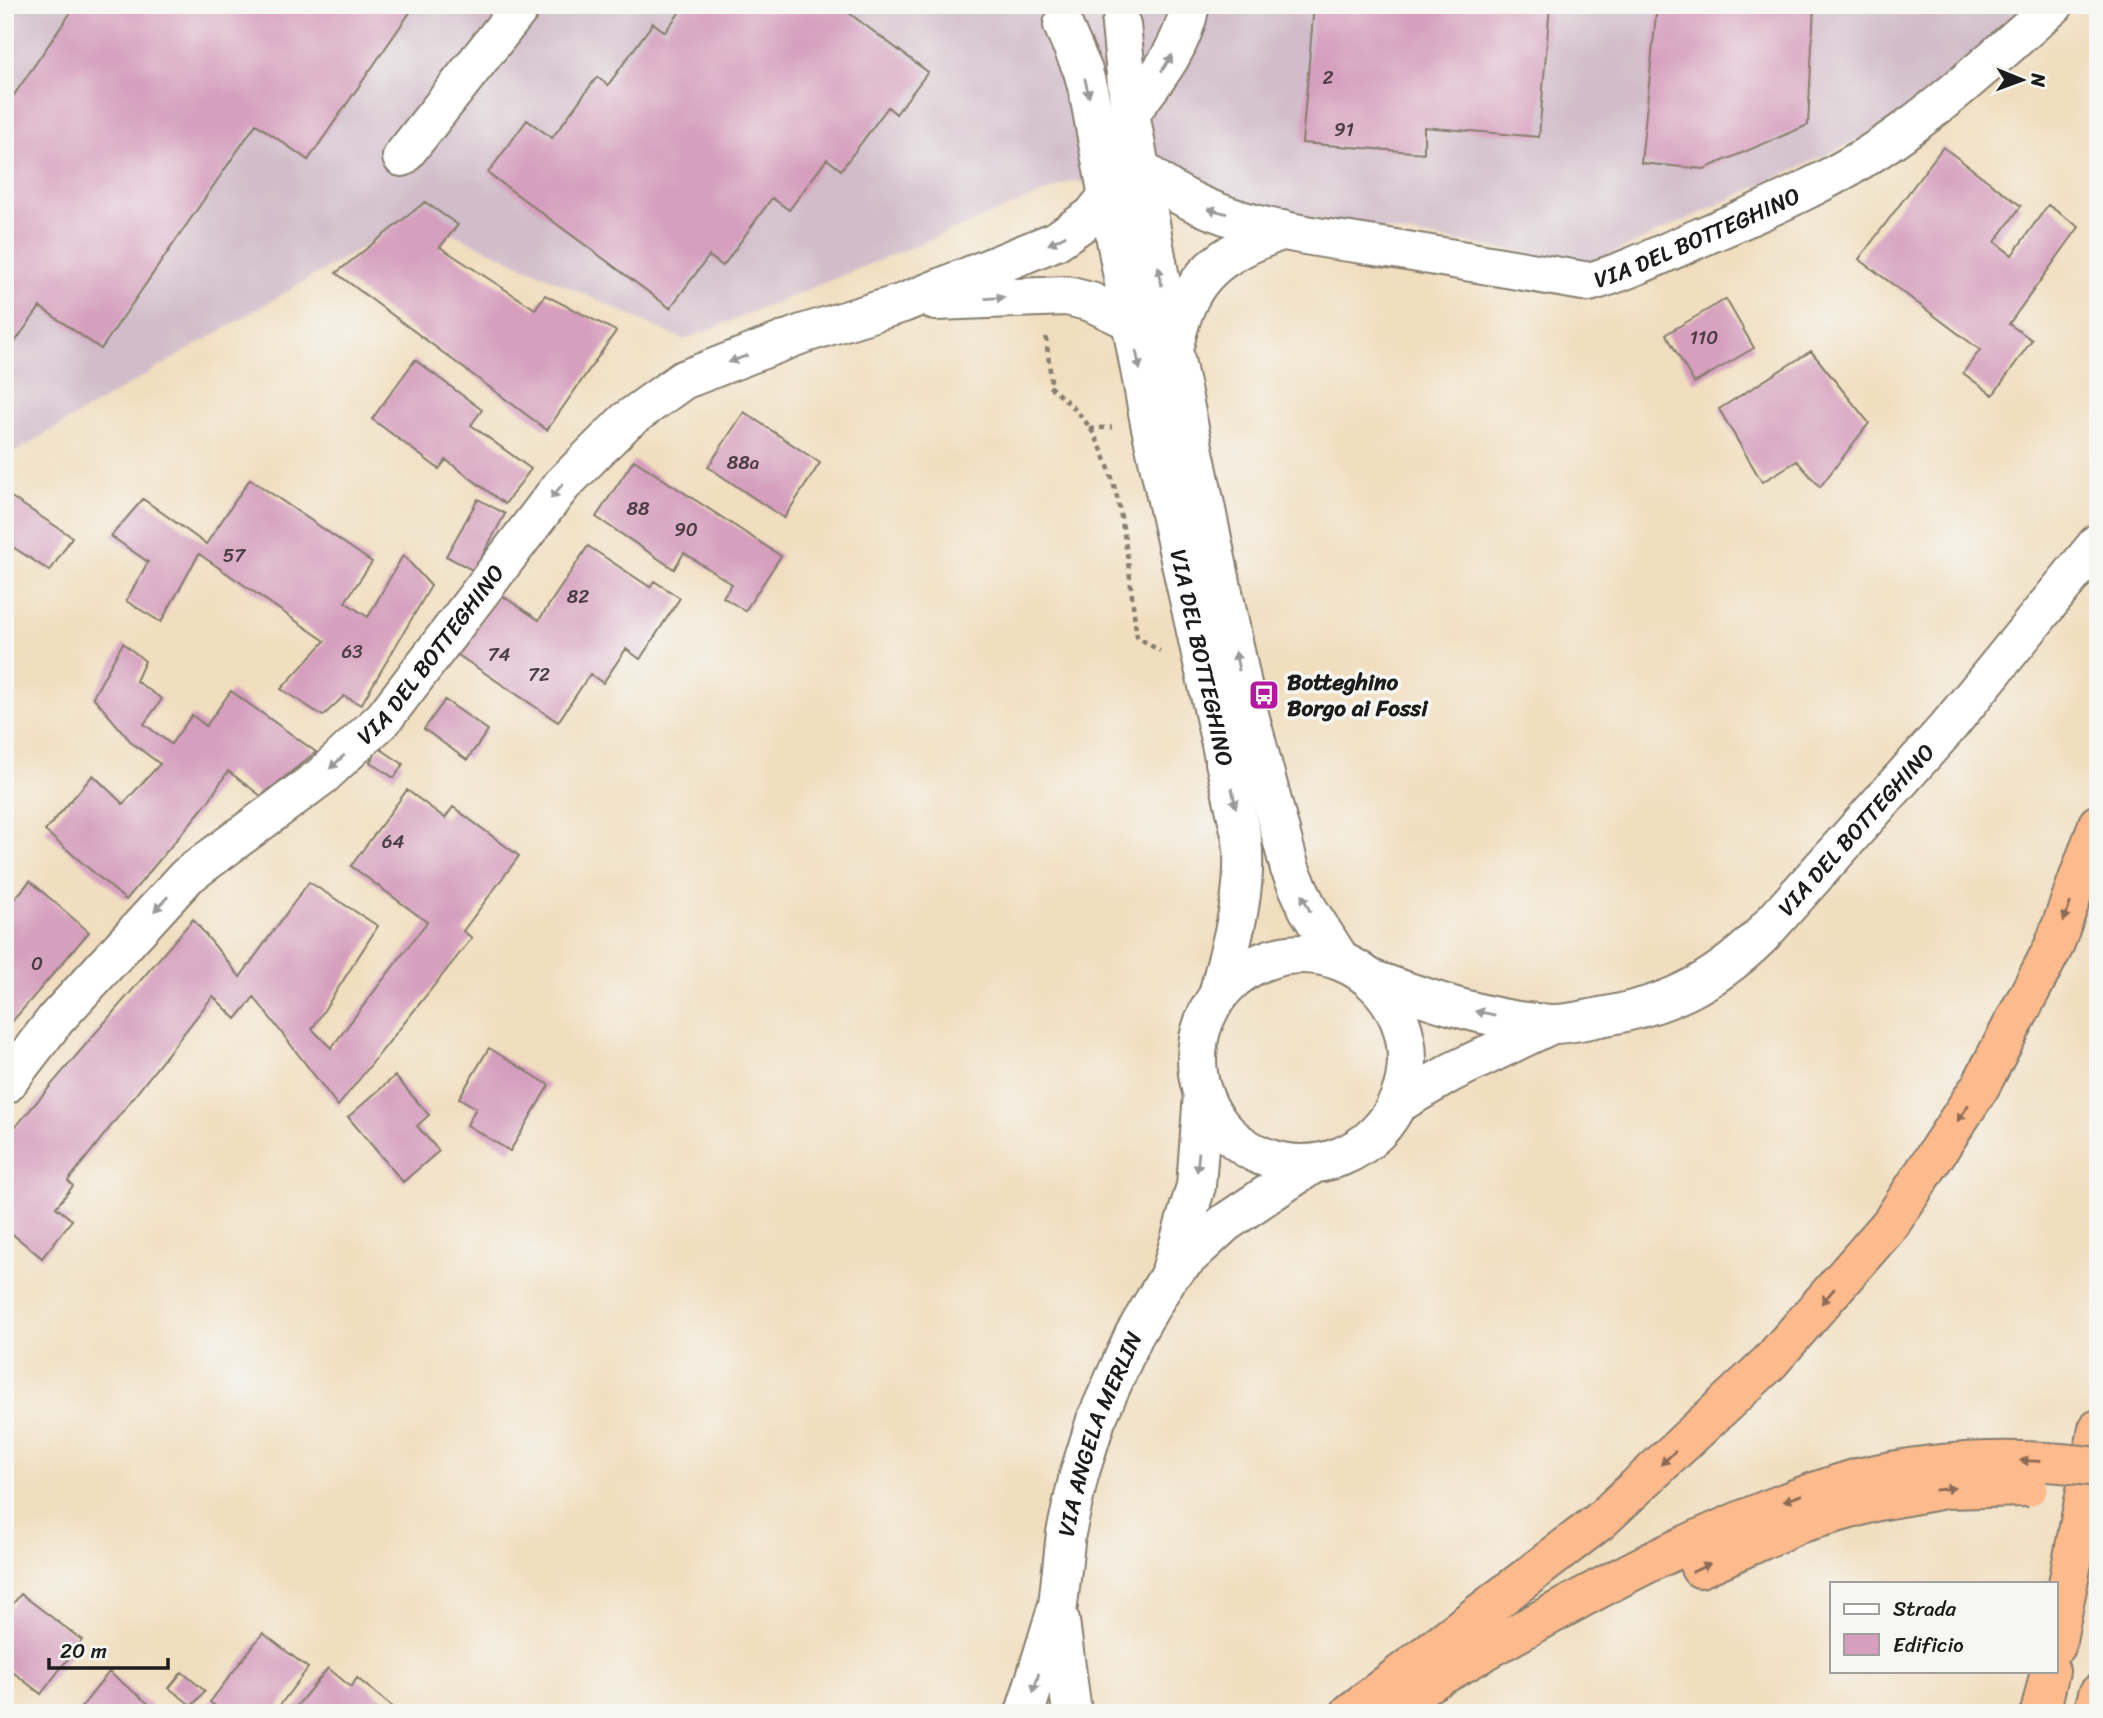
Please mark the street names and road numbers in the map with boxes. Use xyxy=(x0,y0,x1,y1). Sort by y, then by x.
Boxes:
street label: VIA DEL BOTTEGHINO xyxy=(1589,176,1808,300)
street label: VIA DEL BOTTEGHINO xyxy=(1158,545,1245,771)
street label: VIA DEL BOTTEGHINO xyxy=(347,555,516,755)
street label: VIA DEL BOTTEGHINO xyxy=(1767,734,1946,926)
street label: VIA ANGELA MERLIN xyxy=(1046,1325,1154,1541)

